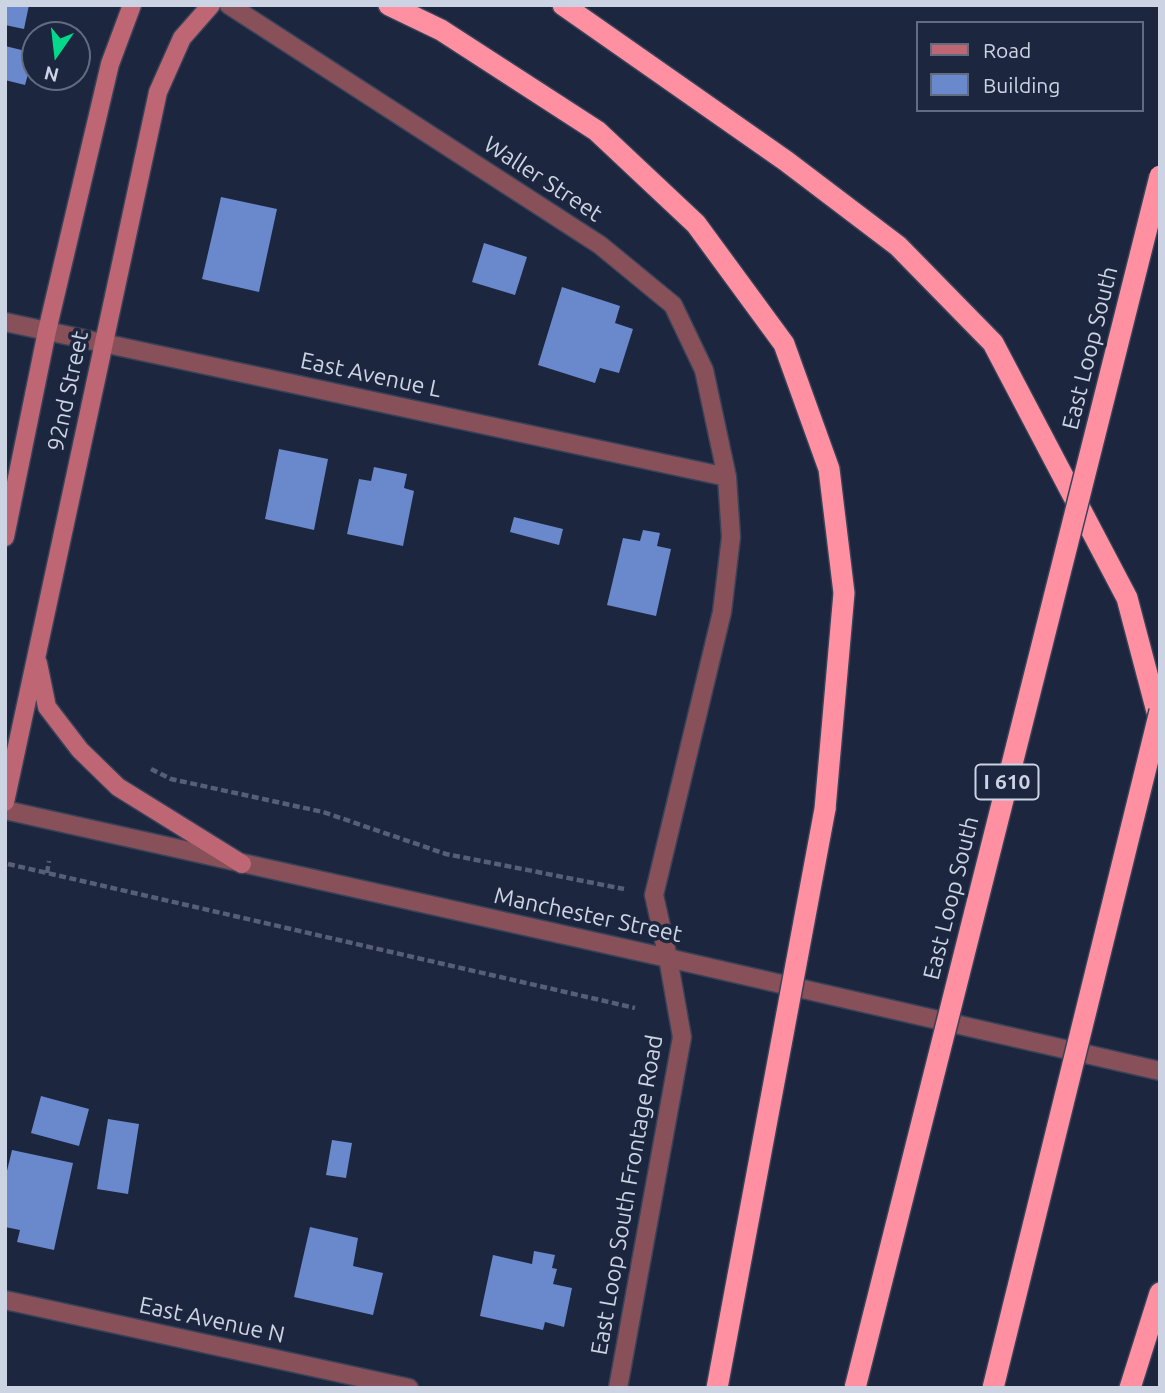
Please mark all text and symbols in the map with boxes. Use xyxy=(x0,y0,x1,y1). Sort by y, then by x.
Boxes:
north arrow xyxy=(21,21,91,91)
legend xyxy=(916,21,1144,112)
text: Road xyxy=(983,38,1031,62)
text: N xyxy=(42,62,61,87)
text: Building xyxy=(983,73,1060,97)
street label: Waller Street xyxy=(479,131,607,227)
street label: East Loop South xyxy=(1056,264,1124,432)
street label: 92nd Street xyxy=(42,328,94,454)
street label: East Avenue L xyxy=(298,347,444,403)
road number: I 610 xyxy=(976,764,1038,800)
street label: East Loop South xyxy=(917,814,985,982)
street label: Manchester Street xyxy=(492,882,684,948)
street label: East Loop South Frontage Road xyxy=(585,1033,669,1357)
street label: East Avenue N xyxy=(137,1291,287,1349)

